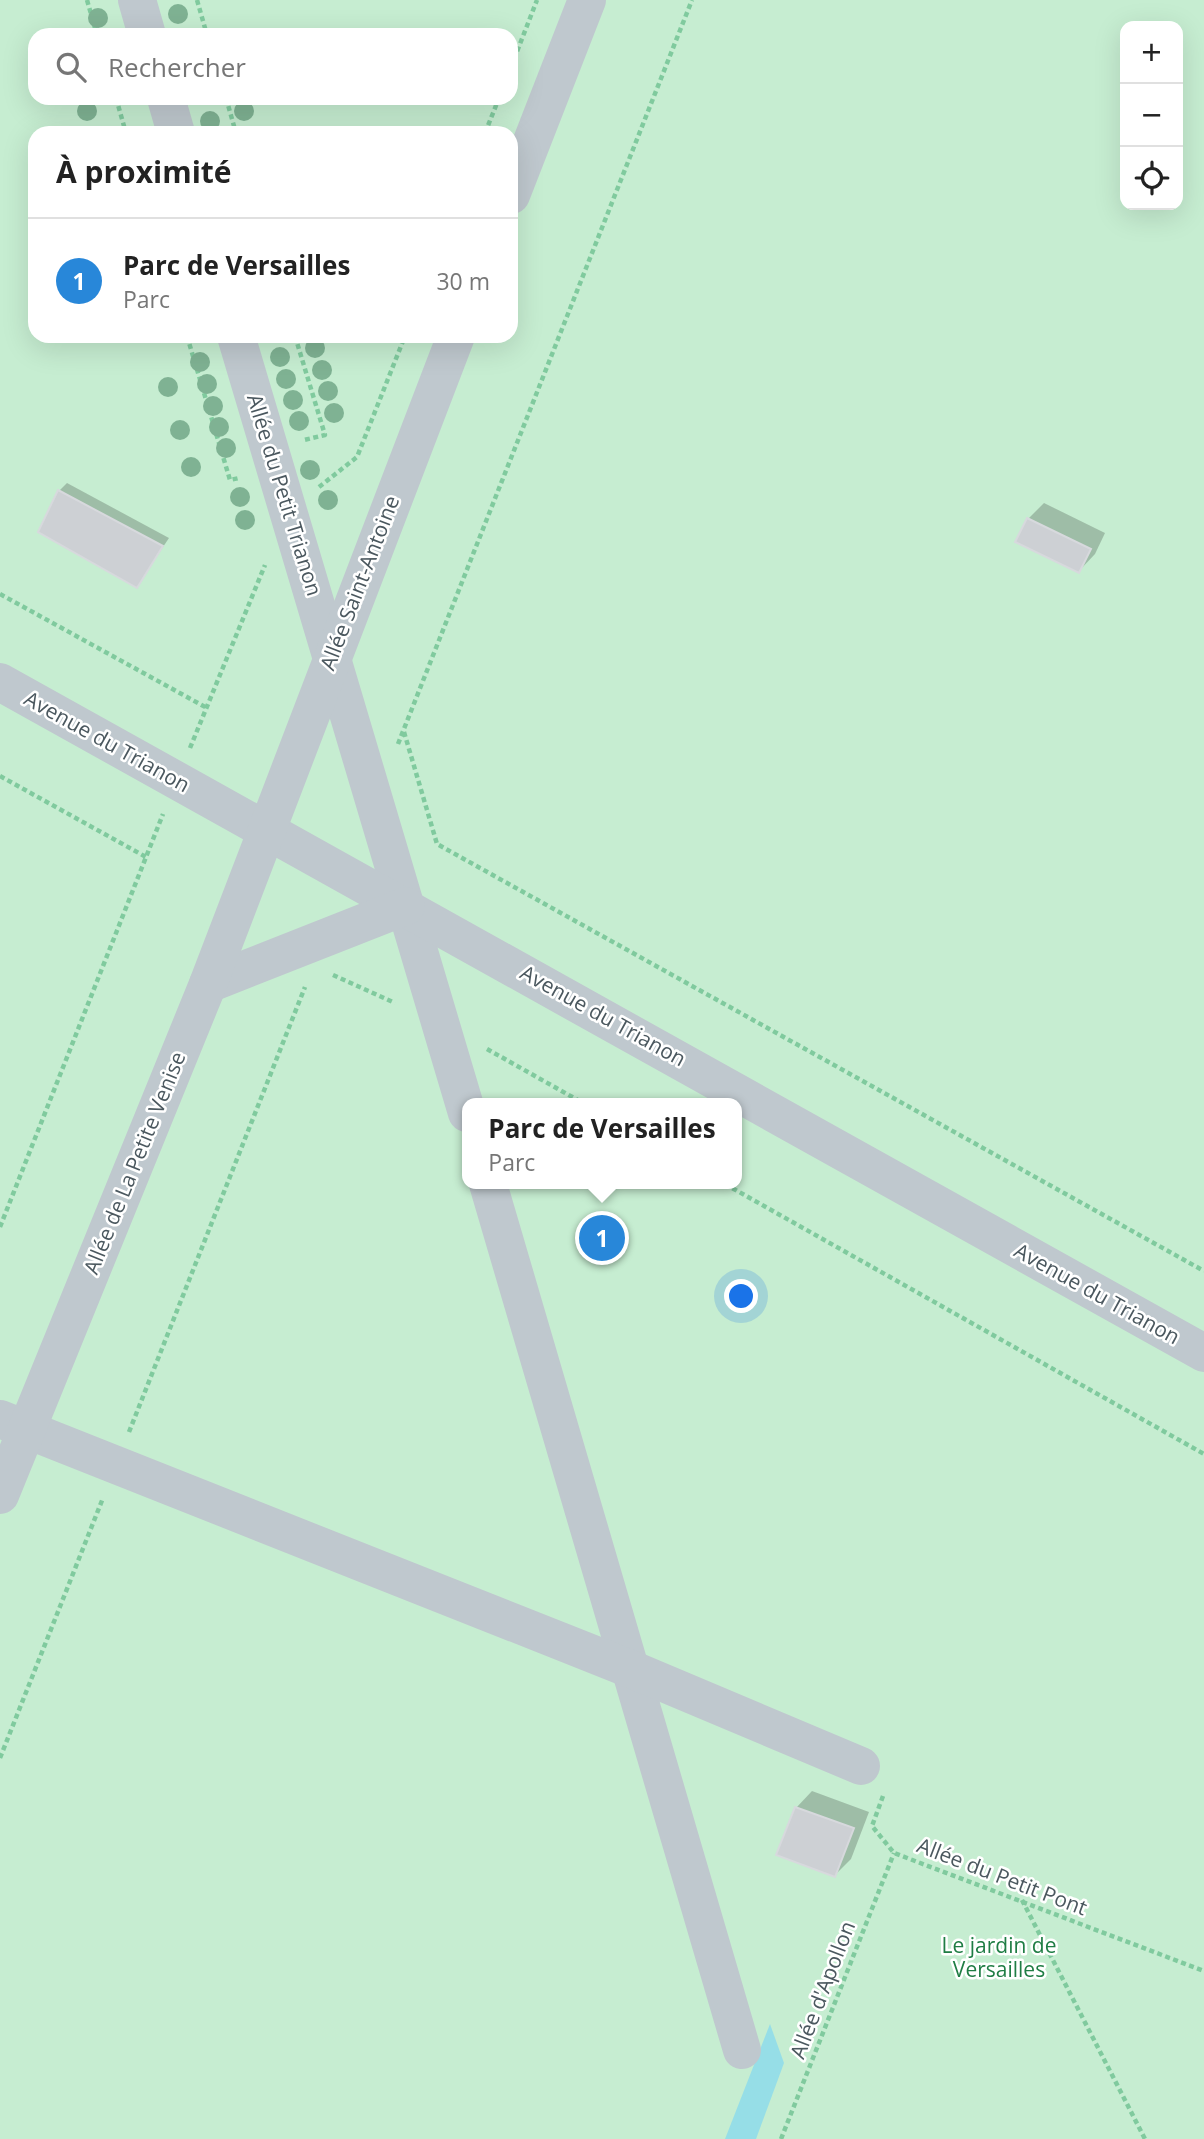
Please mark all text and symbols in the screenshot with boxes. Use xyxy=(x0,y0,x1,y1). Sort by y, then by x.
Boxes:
map controls xyxy=(1120,21,1183,210)
button: + xyxy=(1120,21,1183,84)
search box xyxy=(28,28,518,105)
icon: search xyxy=(52,48,90,86)
text: Rechercher xyxy=(108,49,246,85)
button: − xyxy=(1120,84,1183,147)
button: locate xyxy=(1120,147,1183,210)
text: À proximité xyxy=(56,151,232,192)
text: Parc de Versailles xyxy=(123,247,350,283)
text: 1 xyxy=(72,265,86,297)
text: 30 m xyxy=(436,265,490,297)
text: Parc xyxy=(123,283,170,315)
street label: Allée du Petit Trianon xyxy=(241,390,329,599)
street label: Allée Saint-Antoine xyxy=(313,491,405,674)
street label: Avenue du Trianon xyxy=(20,684,195,798)
street label: Avenue du Trianon xyxy=(516,958,691,1072)
street label: Allée de La Petite Venise xyxy=(77,1047,192,1278)
popup xyxy=(462,1098,742,1189)
text: Parc de Versailles xyxy=(488,1110,716,1146)
text: Parc xyxy=(488,1146,535,1178)
pin: 1 xyxy=(579,1212,625,1264)
street label: Avenue du Trianon xyxy=(1010,1236,1185,1350)
your location xyxy=(724,1279,758,1313)
street label: Allée du Petit Pont xyxy=(913,1831,1091,1921)
street label: Allée d'Apollon xyxy=(783,1917,861,2062)
park label: Le jardin de Versailles xyxy=(942,1931,1056,1983)

